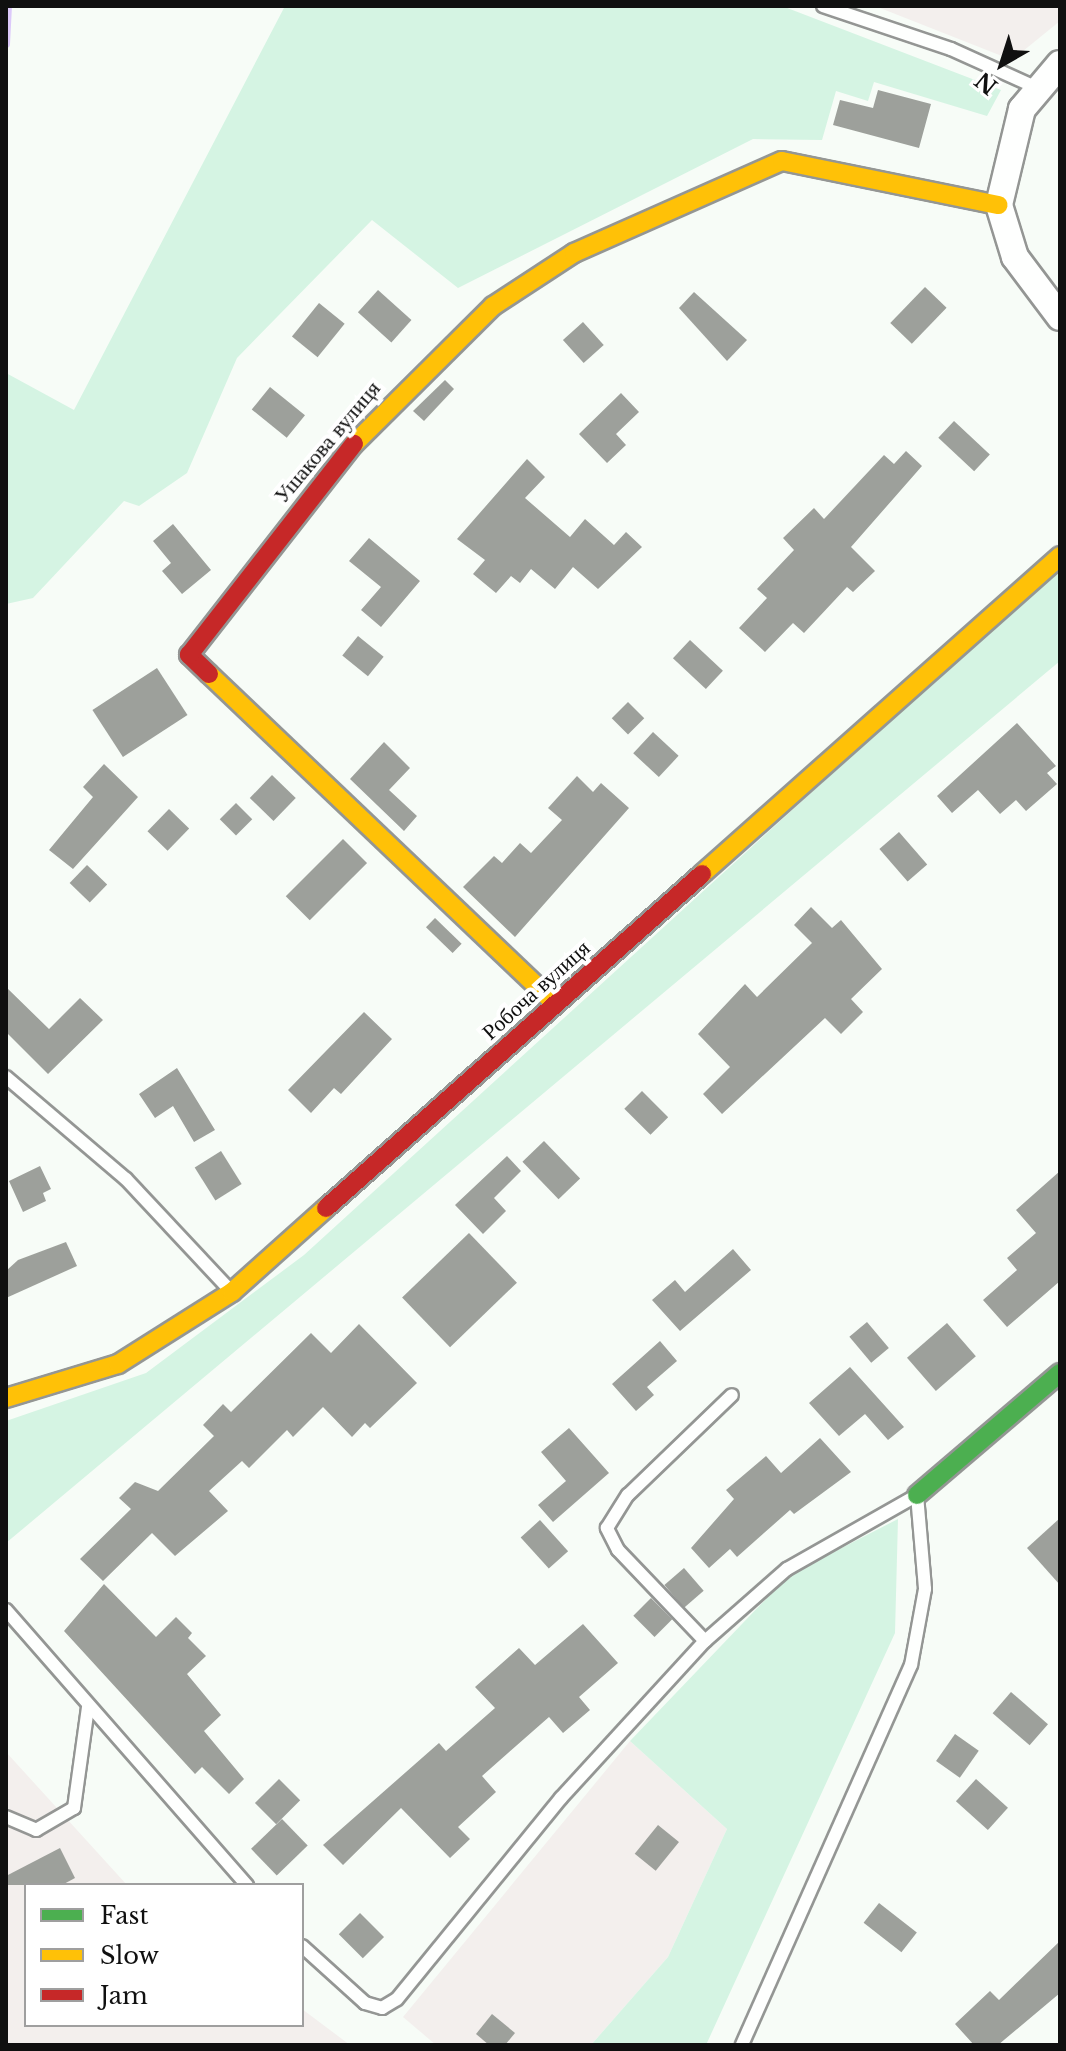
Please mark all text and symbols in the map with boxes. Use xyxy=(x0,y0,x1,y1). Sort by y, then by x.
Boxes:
north arrow xyxy=(962,24,1042,104)
text: N xyxy=(970,66,1003,100)
street label: Ушакова вулиця xyxy=(268,376,386,508)
street label: Робоча вулиця xyxy=(477,935,595,1045)
legend xyxy=(24,1883,304,2027)
text: Fast xyxy=(100,1901,148,1930)
text: Slow xyxy=(100,1941,159,1970)
text: Jam xyxy=(100,1981,148,2010)

